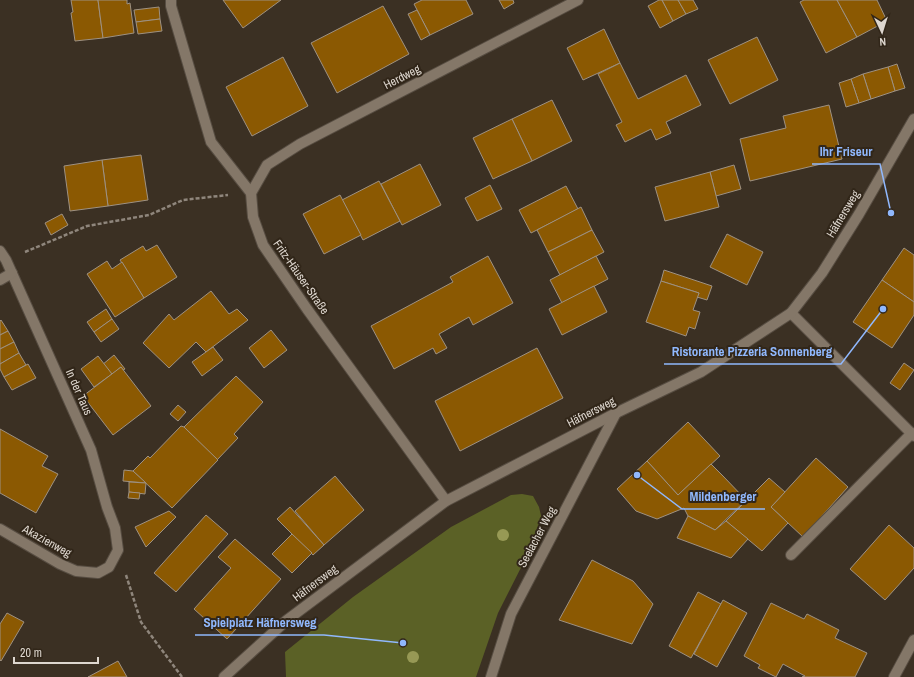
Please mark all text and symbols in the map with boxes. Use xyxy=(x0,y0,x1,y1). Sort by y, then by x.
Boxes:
north arrow xyxy=(862,12,902,52)
text: N xyxy=(879,35,886,49)
street label: Herdweg xyxy=(381,61,424,93)
callout: Ihr Friseur xyxy=(812,139,880,164)
text: Ihr Friseur xyxy=(820,143,873,160)
street label: Häfnersweg xyxy=(823,187,864,241)
street label: Fritz-Häuser-Straße xyxy=(269,237,333,317)
callout: Ristorante Pizzeria Sonnenberg xyxy=(664,339,841,364)
text: Ristorante Pizzeria Sonnenberg xyxy=(672,343,833,360)
street label: In der Taus xyxy=(62,366,96,418)
street label: Häfnersweg xyxy=(564,393,618,431)
callout: Mildenberger xyxy=(682,484,765,509)
text: Mildenberger xyxy=(690,488,757,505)
street label: Seelacher Weg xyxy=(514,503,560,570)
street label: Akazienweg xyxy=(19,521,75,561)
street label: Häfnersweg xyxy=(289,561,341,605)
callout: Spielplatz Häfnersweg xyxy=(195,610,324,635)
text: Spielplatz Häfnersweg xyxy=(203,614,317,631)
scale bar xyxy=(14,639,98,665)
text: 20 m xyxy=(20,645,42,661)

